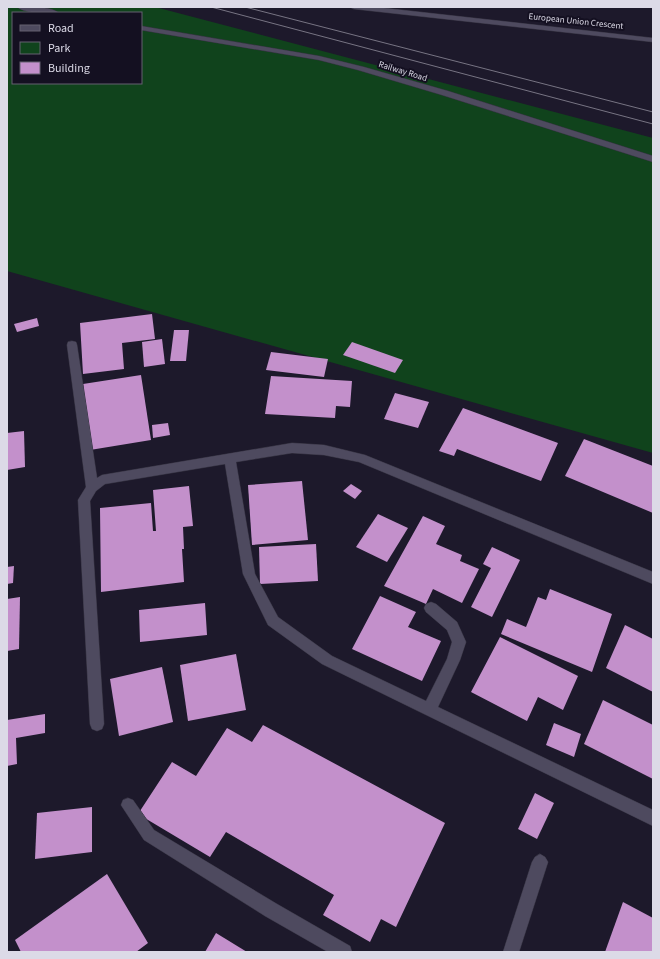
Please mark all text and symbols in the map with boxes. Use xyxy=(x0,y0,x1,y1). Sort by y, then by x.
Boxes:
street label: European Union Crescent xyxy=(528,10,624,33)
legend xyxy=(12,12,142,84)
text: Road xyxy=(48,20,74,37)
text: Park xyxy=(48,40,70,57)
street label: Railway Road xyxy=(377,58,429,85)
text: Building xyxy=(48,60,90,77)

